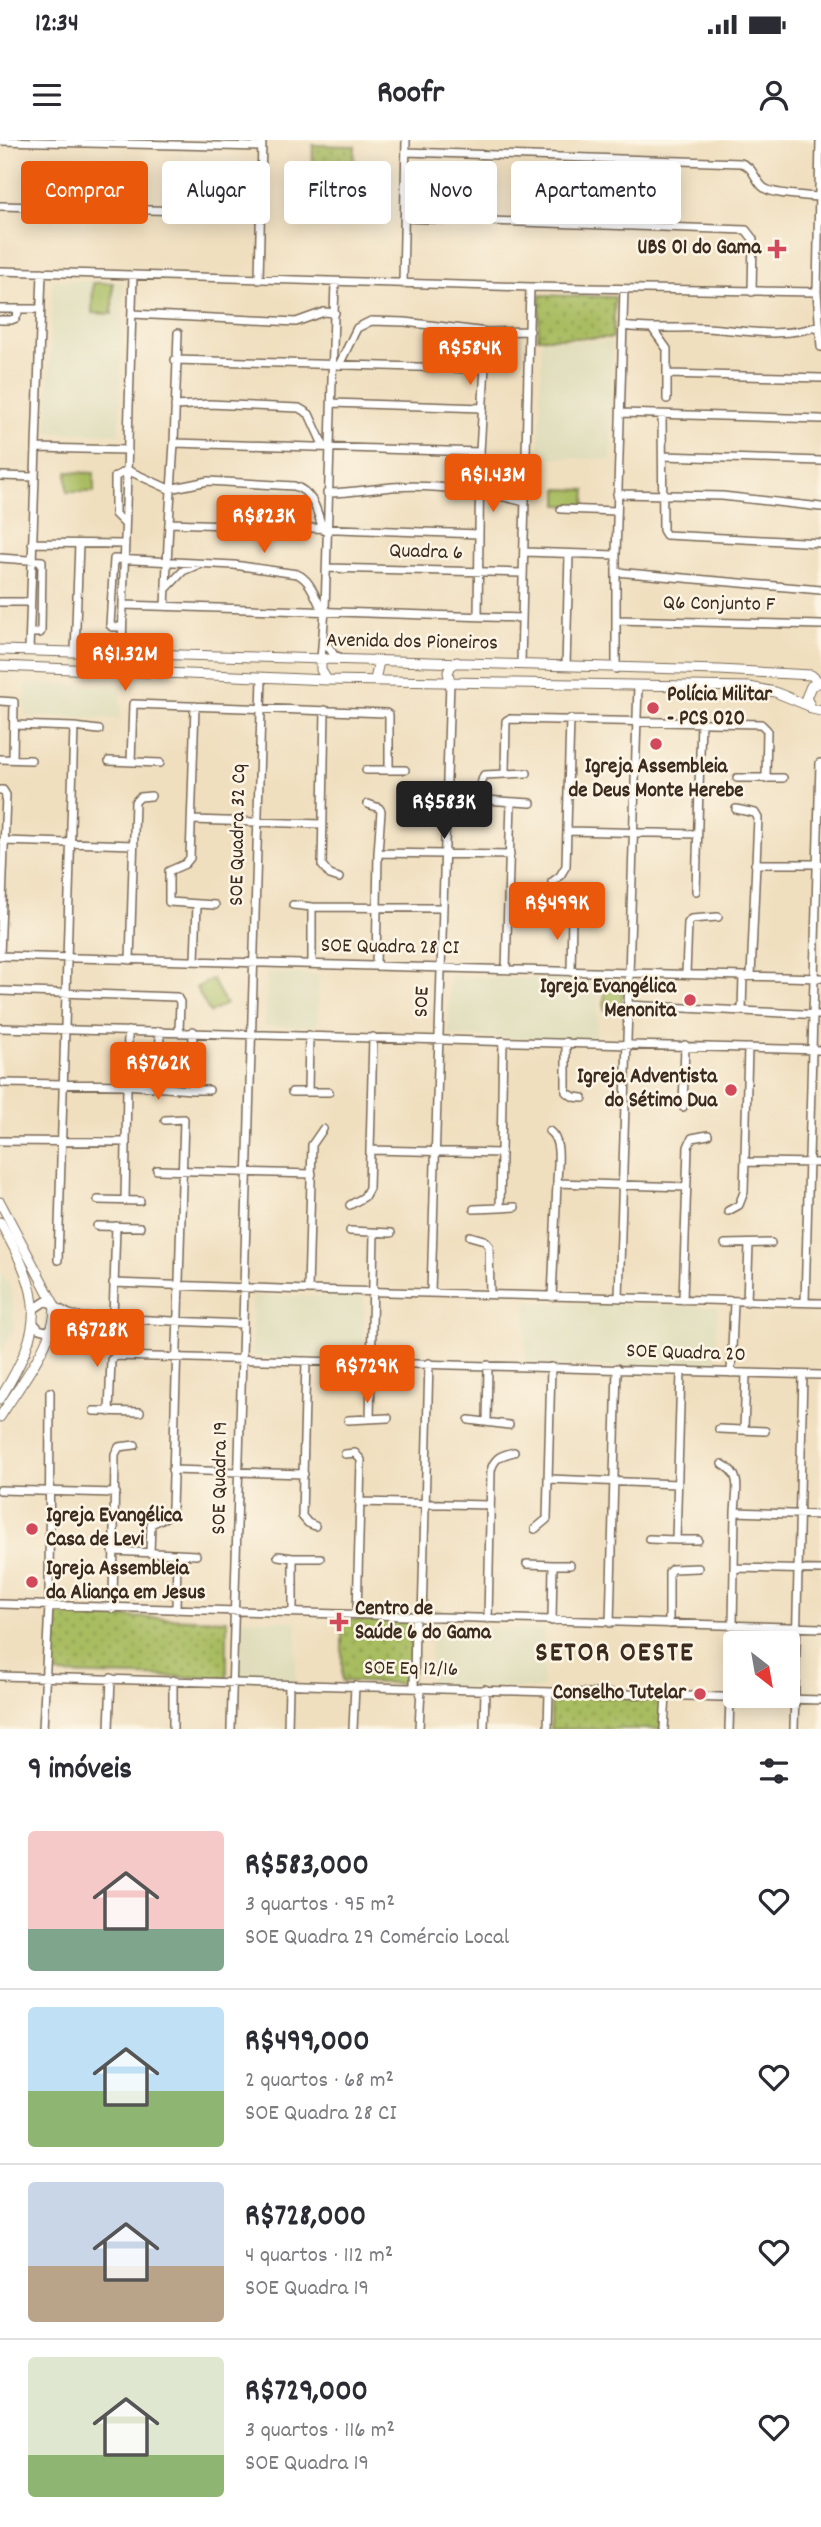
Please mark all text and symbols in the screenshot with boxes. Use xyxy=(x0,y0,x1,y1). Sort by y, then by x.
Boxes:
text: 12:34 xyxy=(35,6,79,43)
text: Roofr xyxy=(377,72,444,118)
icon: menu xyxy=(28,76,66,114)
icon: person xyxy=(755,76,793,114)
chip: Comprar xyxy=(21,161,148,224)
chip: Alugar xyxy=(162,161,270,224)
chip: Filtros xyxy=(284,161,391,224)
chip: Novo xyxy=(405,161,497,224)
chip: Apartamento xyxy=(511,161,681,224)
place label: UBS 01 do Gama xyxy=(637,234,762,264)
marker: UBS 01 do Gama xyxy=(767,239,787,259)
pin: R$584K xyxy=(413,328,527,387)
text: R$584K xyxy=(439,333,501,366)
pin: R$1.43M xyxy=(428,454,558,514)
text: R$1.43M xyxy=(461,460,525,493)
pin: R$823K xyxy=(207,496,321,555)
text: R$823K xyxy=(233,501,295,534)
street label: Quadra 6 xyxy=(389,537,463,569)
street label: Q6 Conjunto F xyxy=(663,589,776,621)
street label: Avenida dos Pioneiros xyxy=(326,627,498,659)
pin: R$1.32M xyxy=(60,634,190,693)
text: R$1.32M xyxy=(92,639,158,672)
place label: Polícia Militar - PCS 020 xyxy=(667,681,773,735)
marker: Polícia Militar - PCS 020 xyxy=(645,700,661,716)
marker: Igreja Assembleia de Deus Monte Herebe xyxy=(648,736,664,752)
place label: Igreja Assembleia de Deus Monte Herebe xyxy=(568,753,744,807)
street label: SOE Quadra 32 Cq xyxy=(223,764,255,906)
pin: R$583K xyxy=(387,782,501,841)
text: R$583K xyxy=(412,787,476,820)
pin: R$499K xyxy=(500,882,614,942)
text: R$499K xyxy=(525,888,589,921)
street label: SOE Quadra 28 CI xyxy=(321,932,460,964)
place label: Igreja Evangélica Menonita xyxy=(540,973,677,1027)
street label: SOE xyxy=(407,986,439,1018)
marker: Igreja Evangélica Menonita xyxy=(682,992,698,1008)
pin: R$762K xyxy=(101,1042,215,1102)
text: R$762K xyxy=(126,1048,190,1081)
place label: Igreja Adventista do Sétimo Dua xyxy=(577,1063,718,1117)
marker: Igreja Adventista do Sétimo Dua xyxy=(723,1082,739,1098)
pin: R$728K xyxy=(40,1310,154,1369)
text: R$728K xyxy=(66,1315,128,1348)
street label: SOE Quadra 20 xyxy=(626,1337,746,1371)
pin: R$729K xyxy=(310,1346,424,1405)
text: R$729K xyxy=(336,1351,398,1384)
street label: SOE Quadra 19 xyxy=(205,1421,237,1535)
place label: Igreja Evangélica Casa de Levi xyxy=(46,1502,183,1556)
marker: Igreja Evangélica Casa de Levi xyxy=(24,1521,40,1537)
place label: Igreja Assembleia da Aliança em Jesus xyxy=(46,1555,206,1609)
marker: Igreja Assembleia da Aliança em Jesus xyxy=(24,1574,40,1590)
place label: Centro de Saúde 6 do Gama xyxy=(355,1595,492,1649)
marker: Centro de Saúde 6 do Gama xyxy=(329,1612,349,1632)
north arrow xyxy=(723,1631,800,1708)
map controls xyxy=(723,1631,800,1708)
district label: SETOR OESTE xyxy=(535,1635,695,1675)
street label: SOE Eq 12/16 xyxy=(364,1654,458,1686)
place label: Conselho Tutelar xyxy=(553,1679,687,1709)
marker: Conselho Tutelar xyxy=(692,1686,708,1702)
text: 9 imóveis xyxy=(28,1750,132,1793)
icon: filters xyxy=(755,1752,793,1790)
text: R$583,000 xyxy=(245,1846,369,1889)
icon: home xyxy=(84,1859,168,1943)
icon: heart xyxy=(755,1882,793,1920)
text: 3 quartos · 95 m² xyxy=(245,1889,395,1922)
text: SOE Quadra 29 Comércio Local xyxy=(245,1922,509,1955)
text: R$499,000 xyxy=(245,2022,370,2065)
icon: home xyxy=(84,2035,168,2119)
icon: heart xyxy=(755,2058,793,2096)
text: 2 quartos · 68 m² xyxy=(245,2065,394,2098)
text: SOE Quadra 28 CI xyxy=(245,2098,397,2131)
text: R$728,000 xyxy=(245,2197,366,2240)
icon: home xyxy=(84,2210,168,2294)
icon: heart xyxy=(755,2233,793,2271)
text: 4 quartos · 112 m² xyxy=(245,2240,393,2273)
text: SOE Quadra 19 xyxy=(245,2273,369,2306)
text: R$729,000 xyxy=(245,2372,368,2415)
icon: home xyxy=(84,2385,168,2469)
icon: heart xyxy=(755,2408,793,2446)
text: 3 quartos · 116 m² xyxy=(245,2415,395,2448)
text: SOE Quadra 19 xyxy=(245,2448,369,2481)

